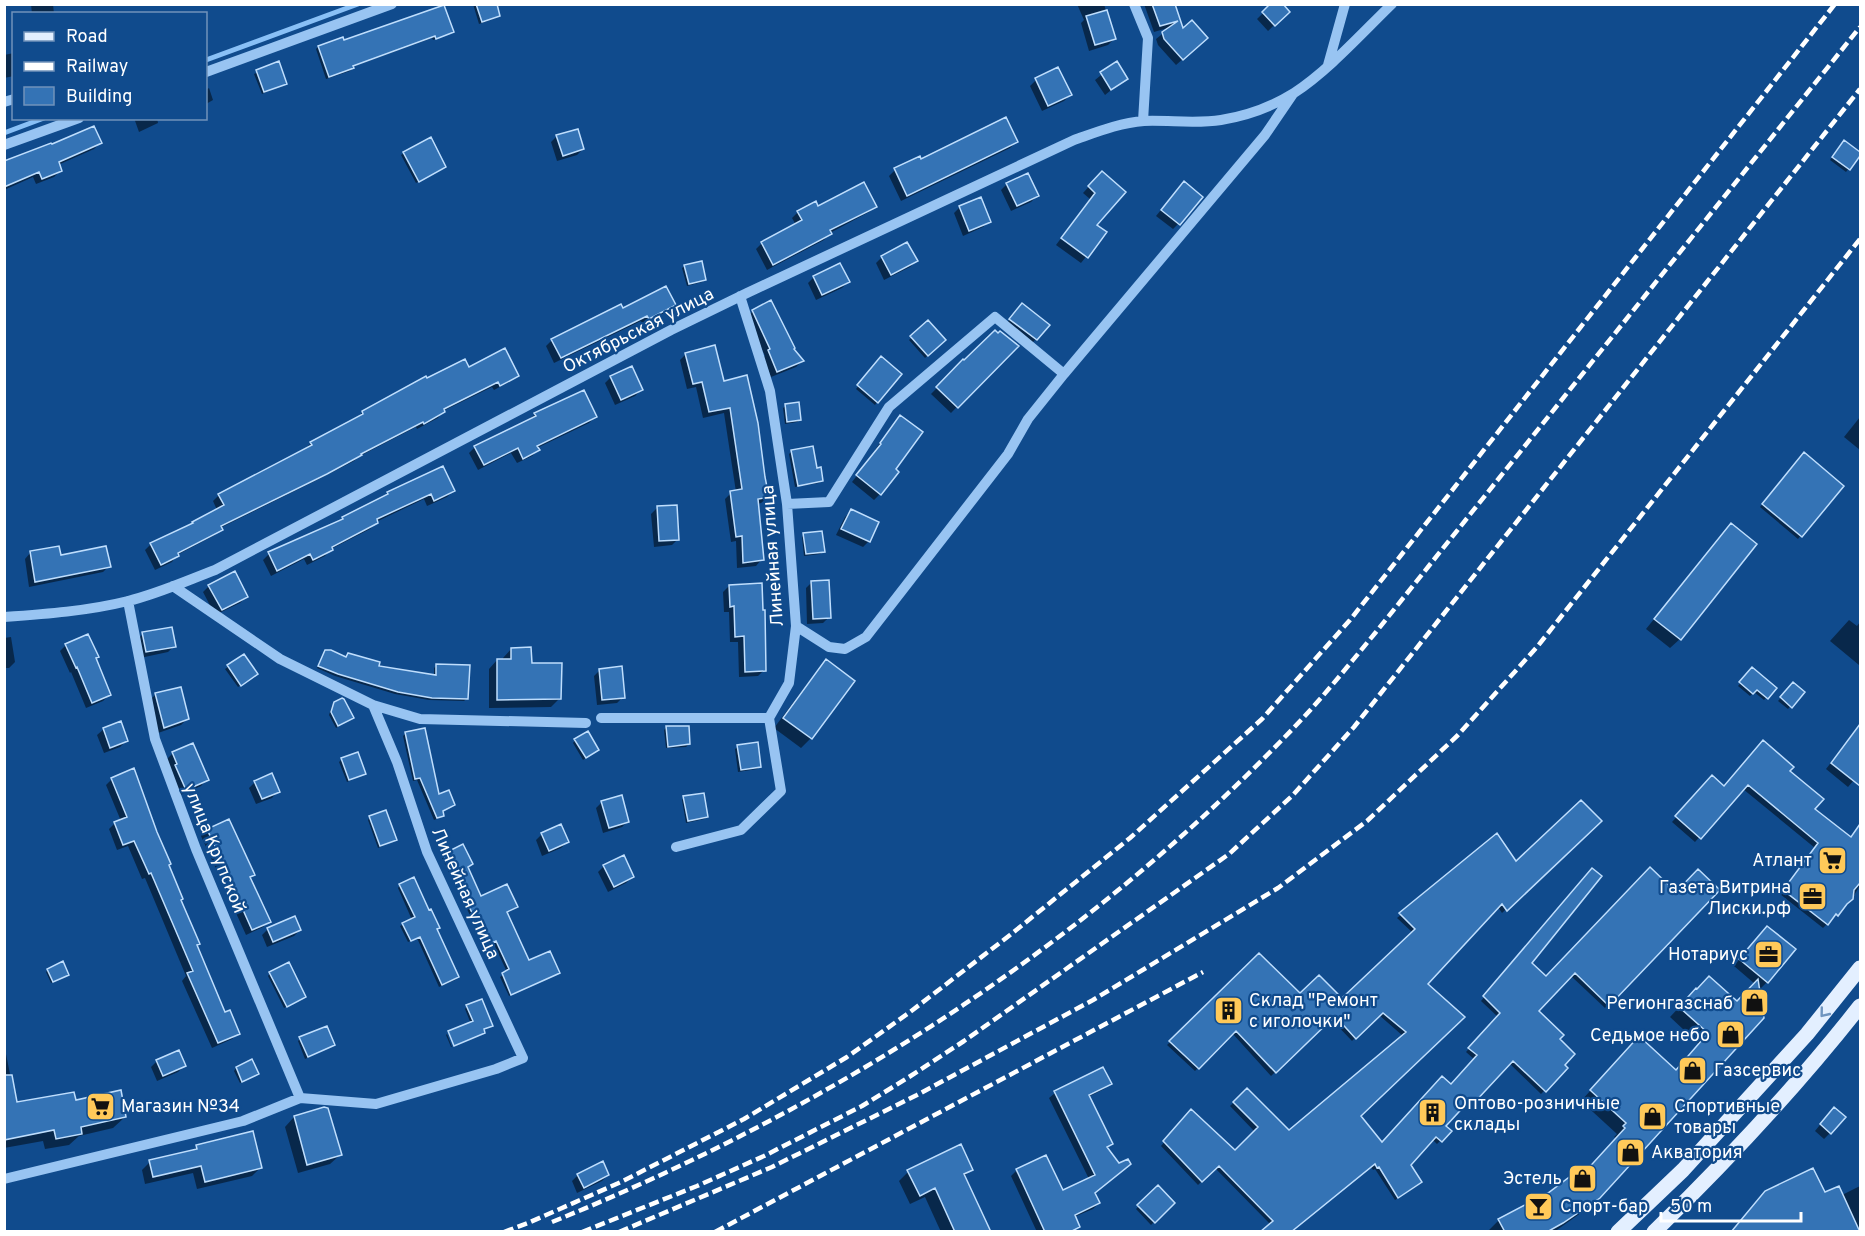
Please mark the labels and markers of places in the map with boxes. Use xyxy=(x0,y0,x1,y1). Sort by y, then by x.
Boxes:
supermarket icon: Атлант xyxy=(1817,844,1849,876)
place label: Атлант xyxy=(1752,850,1812,873)
place label: Газета Витрина Лиски.рф xyxy=(1659,877,1791,921)
office icon: Газета Витрина Лиски.рф xyxy=(1796,881,1828,913)
office icon: Нотариус xyxy=(1753,938,1785,970)
place label: Нотариус xyxy=(1668,944,1748,967)
shop icon: Регионгазснаб xyxy=(1738,987,1770,1019)
place label: Склад "Ремонт с иголочки" xyxy=(1249,990,1378,1034)
place label: Регионгазснаб xyxy=(1606,993,1733,1016)
building icon: Склад "Ремонт с иголочки" xyxy=(1212,994,1244,1026)
shop icon: Седьмое небо xyxy=(1715,1019,1747,1051)
place label: Седьмое небо xyxy=(1590,1025,1710,1048)
shop icon: Газсервис xyxy=(1677,1054,1709,1086)
place label: Газсервис xyxy=(1714,1060,1801,1083)
supermarket icon: Магазин №34 xyxy=(84,1090,116,1122)
place label: Оптово-розничные склады xyxy=(1454,1093,1620,1137)
place label: Магазин №34 xyxy=(121,1096,240,1119)
place label: Спортивные товары xyxy=(1674,1096,1780,1140)
building icon: Оптово-розничные склады xyxy=(1417,1097,1449,1129)
shop icon: Спортивные товары xyxy=(1637,1100,1669,1132)
shop icon: Акватория xyxy=(1614,1136,1646,1168)
place label: Акватория xyxy=(1651,1142,1743,1165)
shop icon: Эстель xyxy=(1567,1162,1599,1194)
place label: Эстель xyxy=(1503,1168,1562,1191)
bar icon: Спорт-бар xyxy=(1523,1190,1555,1222)
place label: Спорт-бар xyxy=(1560,1196,1648,1219)

